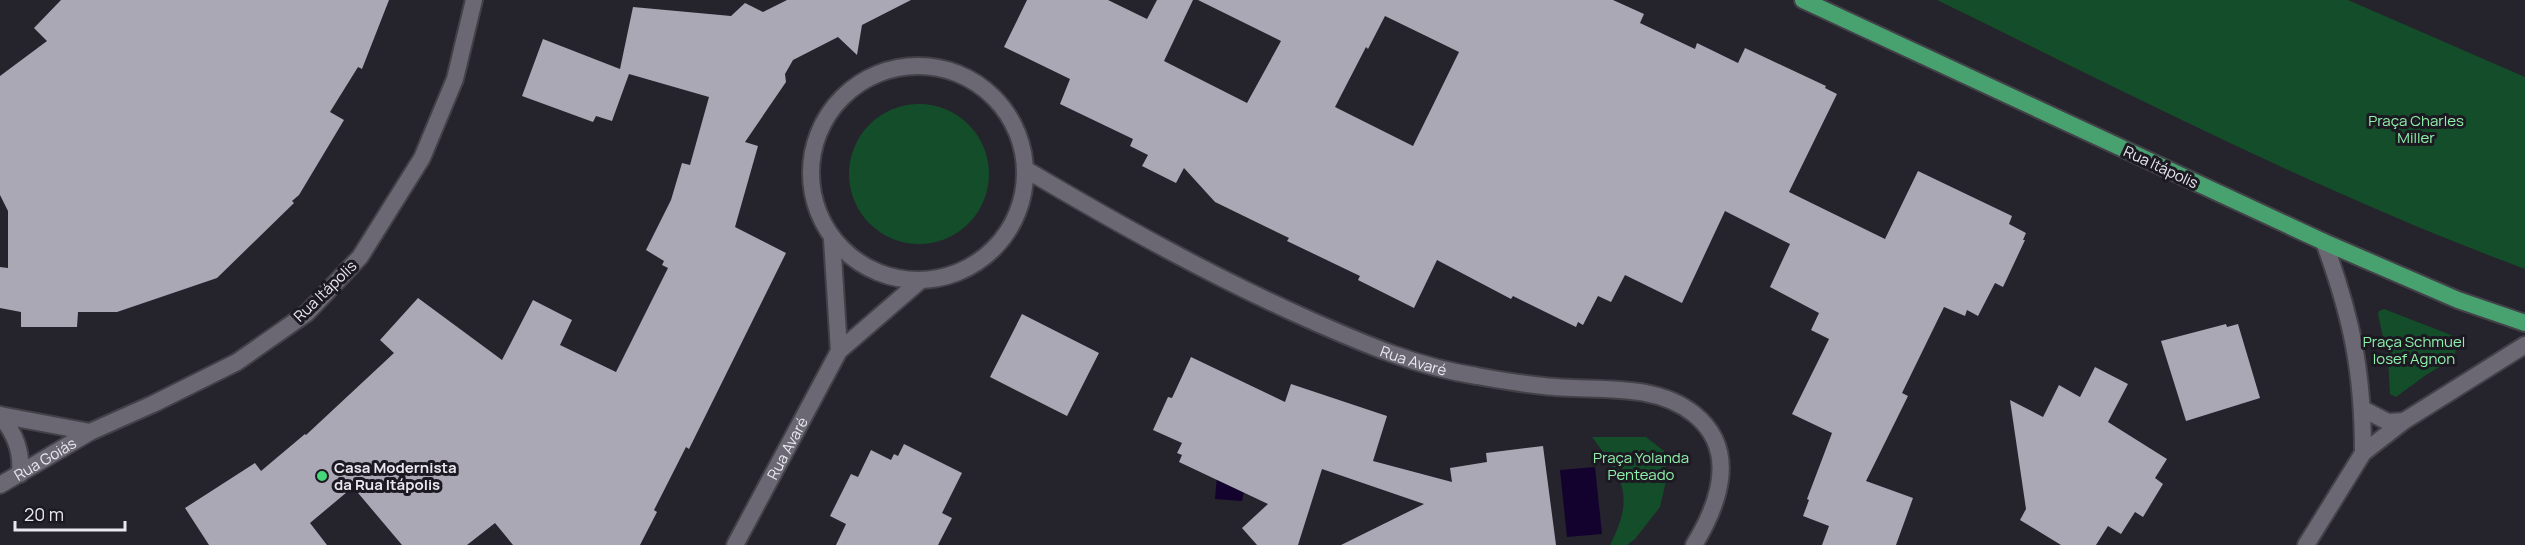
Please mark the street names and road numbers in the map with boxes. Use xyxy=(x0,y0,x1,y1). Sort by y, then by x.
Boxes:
street label: Rua Itápolis xyxy=(2120,141,2202,194)
street label: Rua Itápolis xyxy=(289,256,361,326)
street label: Rua Avaré xyxy=(1378,340,1449,380)
street label: Rua Avaré xyxy=(762,413,812,483)
street label: Rua Goiás xyxy=(10,432,80,485)

